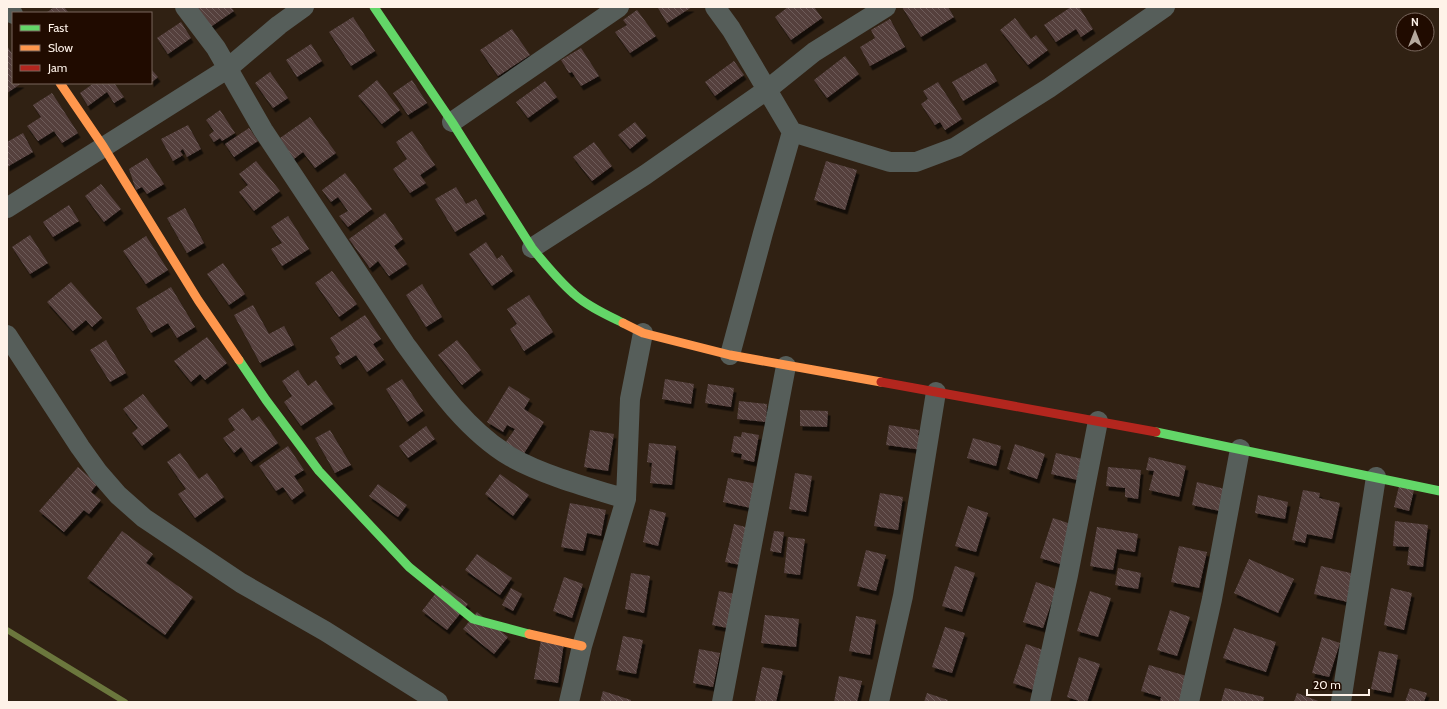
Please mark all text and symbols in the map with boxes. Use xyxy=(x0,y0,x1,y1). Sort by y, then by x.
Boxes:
legend xyxy=(12,12,152,84)
north arrow xyxy=(1395,12,1435,52)
text: N xyxy=(1411,15,1419,29)
text: Fast xyxy=(48,20,68,35)
text: Slow xyxy=(48,40,73,55)
text: Jam xyxy=(47,60,67,75)
scale bar xyxy=(1307,671,1369,697)
text: 20 m xyxy=(1313,677,1341,692)

